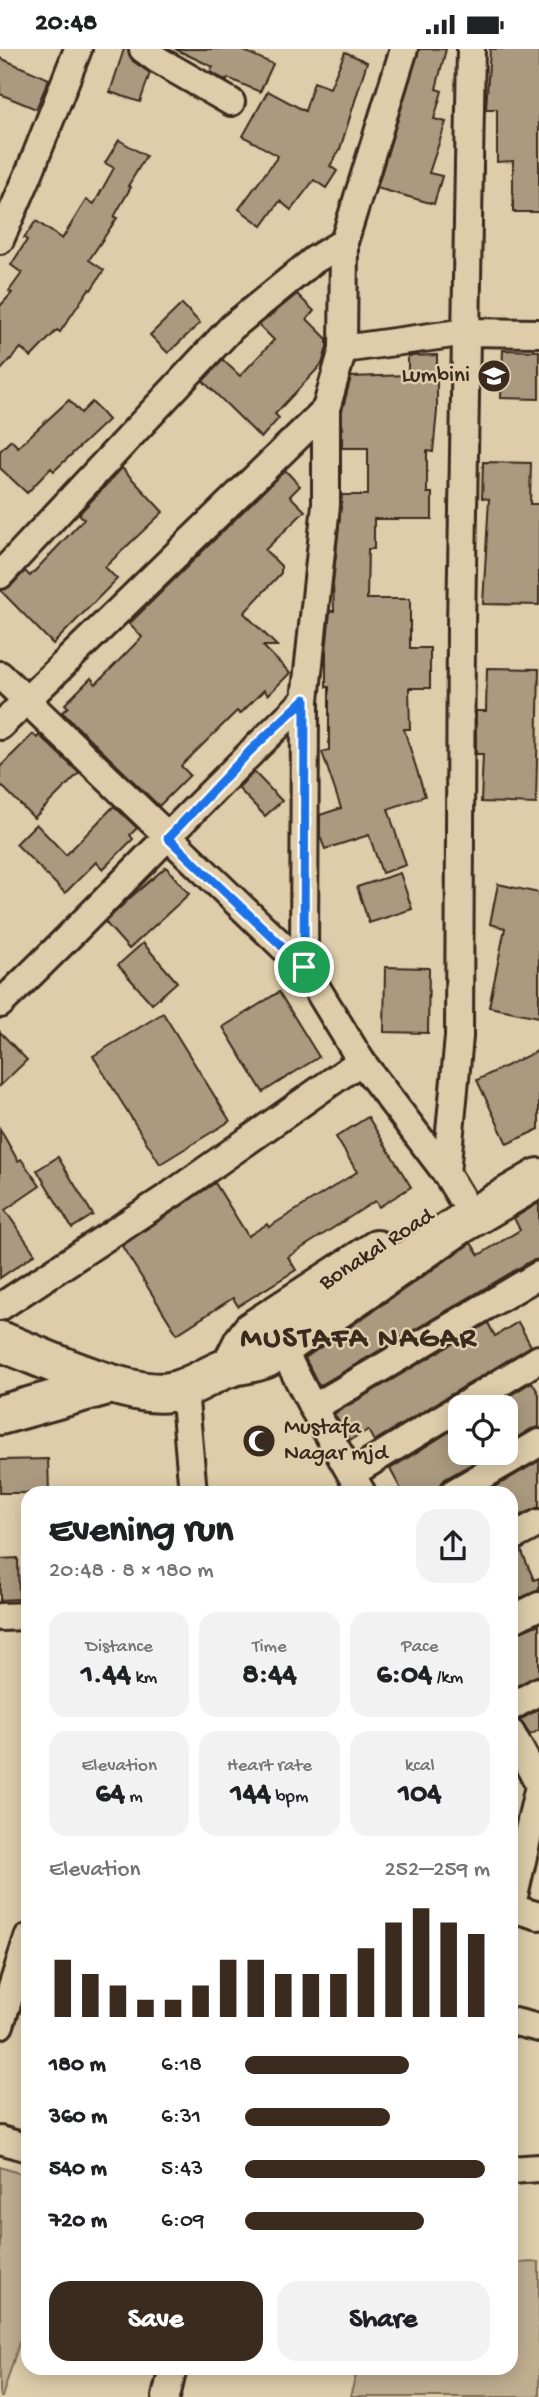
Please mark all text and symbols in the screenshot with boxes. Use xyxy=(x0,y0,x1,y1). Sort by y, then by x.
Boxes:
text: 20:48 xyxy=(35,9,97,40)
school or university icon: Lumbini xyxy=(475,357,513,395)
place label: Lumbini xyxy=(401,363,470,390)
pin xyxy=(274,937,334,997)
icon: arrive xyxy=(285,948,323,986)
street label: Bonakal Road xyxy=(314,1202,441,1298)
district label: MUSTAFA NAGAR xyxy=(240,1323,478,1358)
map controls xyxy=(448,1395,518,1465)
button: locate xyxy=(448,1395,518,1465)
place label: Mustafa Nagar mjd xyxy=(284,1415,389,1468)
mosque icon: Mustafa Nagar mjd xyxy=(240,1422,278,1460)
button: share xyxy=(416,1509,490,1583)
text: Evening run xyxy=(49,1510,233,1554)
text: 20:48 · 8 × 180 m xyxy=(49,1558,213,1585)
text: Distance xyxy=(86,1636,153,1659)
text: Time xyxy=(252,1636,287,1659)
text: Pace xyxy=(401,1636,438,1659)
text: 1.44 xyxy=(81,1659,131,1694)
text: 8:44 xyxy=(242,1659,297,1694)
text: 6:04 xyxy=(376,1659,432,1694)
text: km xyxy=(131,1667,157,1690)
text: /km xyxy=(432,1667,463,1690)
text: Elevation xyxy=(81,1755,157,1778)
text: Heart rate xyxy=(227,1755,312,1778)
text: kcal xyxy=(405,1755,435,1778)
text: 64 xyxy=(95,1778,125,1813)
text: 144 xyxy=(231,1778,271,1813)
text: 104 xyxy=(398,1778,442,1813)
text: m xyxy=(125,1786,143,1809)
text: bpm xyxy=(271,1786,308,1809)
text: Elevation xyxy=(49,1857,140,1884)
text: 252–259 m xyxy=(385,1857,490,1884)
text: 180 m xyxy=(49,2052,106,2079)
text: 6:18 xyxy=(161,2052,202,2079)
text: 360 m xyxy=(49,2104,107,2131)
text: 6:31 xyxy=(161,2104,201,2131)
text: 540 m xyxy=(49,2156,107,2183)
text: 5:43 xyxy=(161,2156,203,2183)
text: 720 m xyxy=(49,2208,107,2235)
text: 6:09 xyxy=(161,2208,204,2235)
button: Save xyxy=(49,2281,263,2361)
button: Share xyxy=(277,2281,490,2361)

